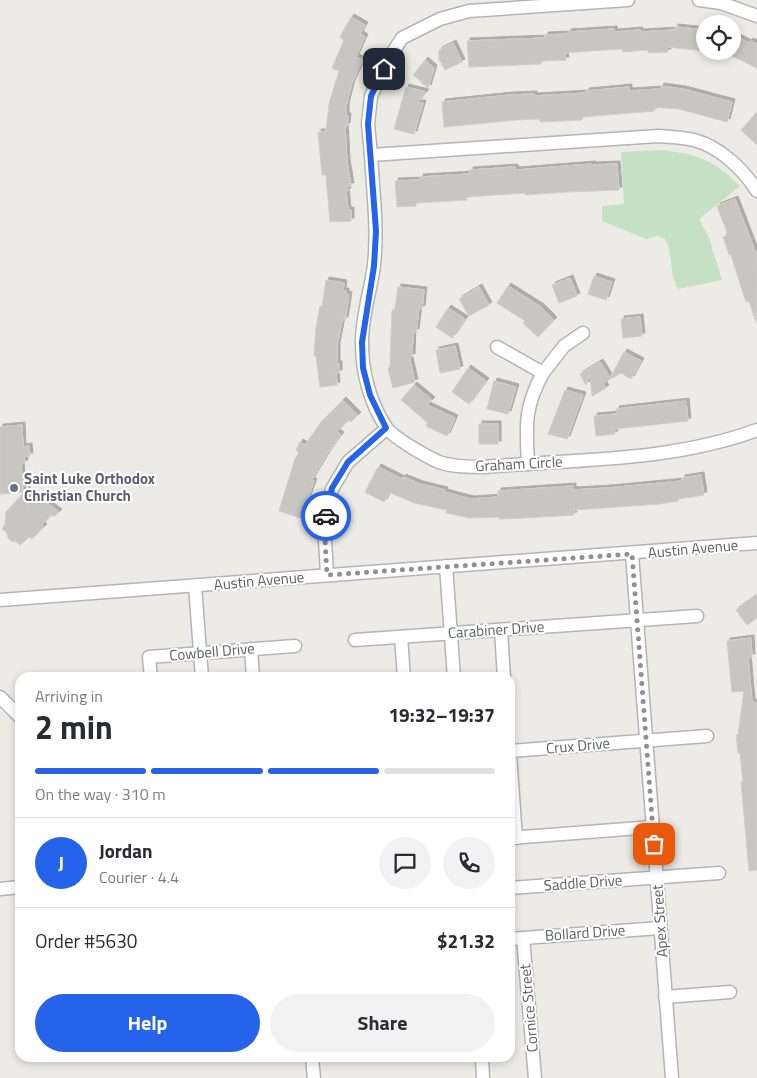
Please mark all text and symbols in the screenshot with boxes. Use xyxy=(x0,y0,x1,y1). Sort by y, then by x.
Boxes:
map controls xyxy=(696,15,741,60)
button: locate xyxy=(696,15,741,60)
pin xyxy=(363,48,405,90)
icon: home xyxy=(370,55,398,83)
street label: Graham Circle xyxy=(475,450,563,477)
place label: Saint Luke Orthodox Christian Church xyxy=(24,467,155,507)
marker: Saint Luke Orthodox Christian Church xyxy=(8,482,20,494)
courier xyxy=(301,491,351,541)
icon: car xyxy=(312,502,340,530)
street label: Austin Avenue xyxy=(647,533,739,564)
street label: Austin Avenue xyxy=(213,565,305,596)
street label: Carabiner Drive xyxy=(447,615,545,644)
street label: Cowbell Drive xyxy=(168,636,256,667)
text: Arriving in xyxy=(35,684,103,708)
text: 19:32–19:37 xyxy=(388,700,495,729)
text: 2 min xyxy=(35,703,113,751)
street label: Crux Drive xyxy=(545,731,611,760)
text: On the way · 310 m xyxy=(35,782,166,806)
pin xyxy=(633,823,675,865)
icon: bag xyxy=(640,830,668,858)
text: Jordan xyxy=(99,836,152,865)
button: chat xyxy=(379,837,431,889)
button: phone xyxy=(443,837,495,889)
text: J xyxy=(58,848,64,877)
text: Courier · 4.4 xyxy=(99,865,179,889)
street label: Saddle Drive xyxy=(543,868,623,897)
street label: Apex Street xyxy=(645,883,674,958)
street label: Bollard Drive xyxy=(544,918,626,947)
text: Order #5630 xyxy=(35,926,137,955)
text: $21.32 xyxy=(437,926,495,955)
street label: Cornice Street xyxy=(513,962,544,1053)
button: Help xyxy=(35,994,260,1052)
button: Share xyxy=(270,994,495,1052)

